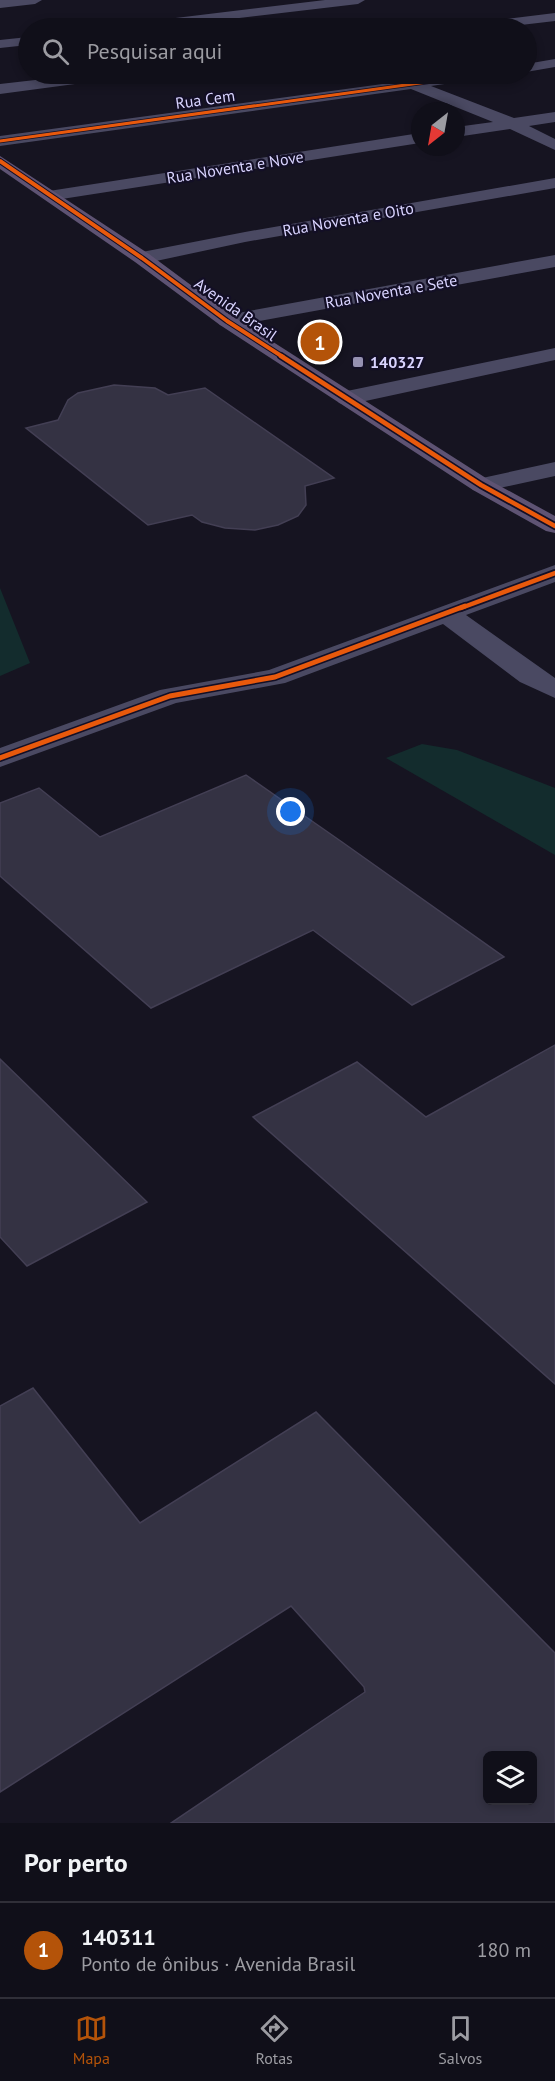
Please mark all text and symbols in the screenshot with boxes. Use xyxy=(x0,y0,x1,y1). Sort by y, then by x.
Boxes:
search box xyxy=(18,18,537,84)
icon: search xyxy=(39,35,72,68)
text: Pesquisar aqui xyxy=(87,37,223,65)
street label: Rua Cem xyxy=(174,85,236,113)
north arrow xyxy=(411,102,465,156)
street label: Rua Noventa e Nove xyxy=(165,146,305,188)
street label: Rua Noventa e Oito xyxy=(281,198,415,240)
street label: Rua Noventa e Sete xyxy=(323,270,459,312)
street label: Avenida Brasil xyxy=(191,273,282,345)
pin: 1 xyxy=(300,320,340,364)
place label: 140327 xyxy=(370,352,424,372)
marker: 140327 xyxy=(351,355,365,369)
your location xyxy=(276,797,305,826)
map controls xyxy=(483,1751,537,1805)
button: layers xyxy=(483,1751,537,1805)
text: Por perto xyxy=(24,1846,128,1879)
text: 140311 xyxy=(81,1923,156,1951)
text: 1 xyxy=(38,1937,49,1963)
text: 180 m xyxy=(477,1937,531,1963)
text: Ponto de ônibus · Avenida Brasil xyxy=(81,1951,355,1977)
tab: Mapa xyxy=(73,2012,110,2068)
tab: Rotas xyxy=(255,2012,293,2068)
tab: Salvos xyxy=(438,2012,482,2068)

